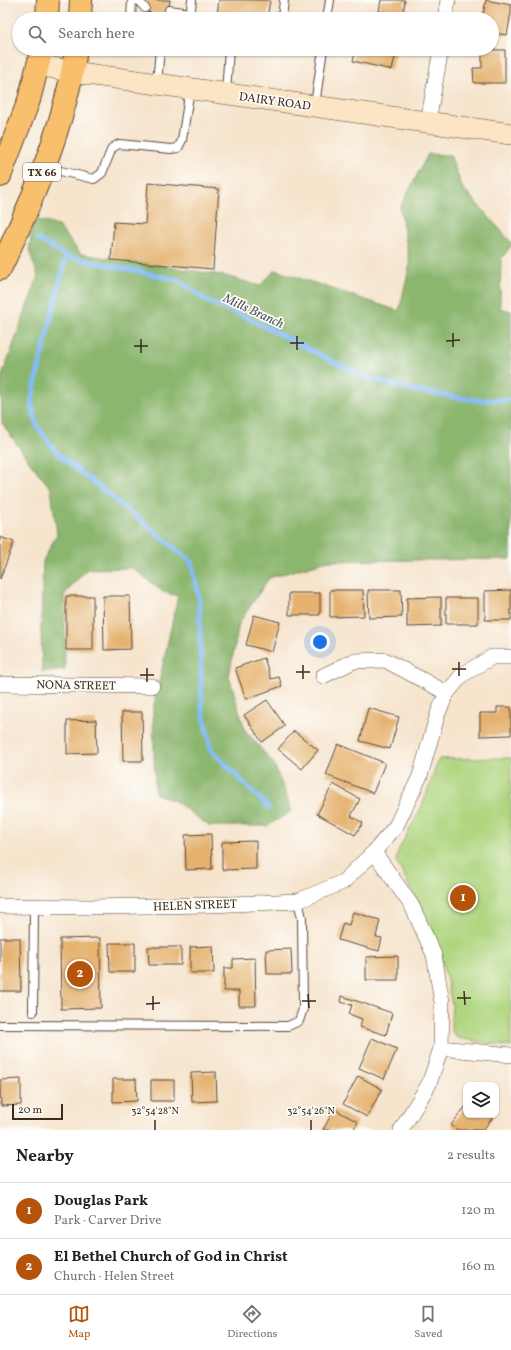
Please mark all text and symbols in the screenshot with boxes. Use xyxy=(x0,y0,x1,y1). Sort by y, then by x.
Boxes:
search box xyxy=(12,12,499,56)
icon: search xyxy=(26,23,48,45)
text: Search here xyxy=(58,24,135,45)
street label: DAIRY ROAD xyxy=(238,89,312,115)
road number: TX 66 xyxy=(23,163,61,181)
water label: Mills Branch xyxy=(219,289,287,334)
your location xyxy=(310,632,330,652)
street label: NONA STREET xyxy=(36,677,116,695)
pin: 1 xyxy=(450,883,476,913)
street label: HELEN STREET xyxy=(153,897,237,915)
pin: 2 xyxy=(67,959,93,989)
map controls xyxy=(463,1082,499,1118)
button: layers xyxy=(463,1082,499,1118)
scale bar xyxy=(12,1102,63,1121)
text: 20 m xyxy=(18,1103,42,1118)
text: 32°54'28"N xyxy=(131,1104,179,1118)
text: 32°54'26"N xyxy=(287,1104,335,1118)
text: Nearby xyxy=(16,1145,74,1168)
text: 2 results xyxy=(447,1147,495,1165)
text: Douglas Park xyxy=(54,1191,148,1212)
text: 1 xyxy=(26,1202,32,1220)
text: 120 m xyxy=(461,1202,495,1220)
text: Park · Carver Drive xyxy=(54,1212,161,1230)
text: El Bethel Church of God in Christ xyxy=(54,1247,288,1268)
text: 2 xyxy=(26,1258,32,1276)
text: 160 m xyxy=(461,1258,495,1276)
text: Church · Helen Street xyxy=(54,1268,174,1286)
tab: Map xyxy=(68,1303,90,1342)
tab: Directions xyxy=(227,1303,278,1342)
tab: Saved xyxy=(414,1303,443,1342)

